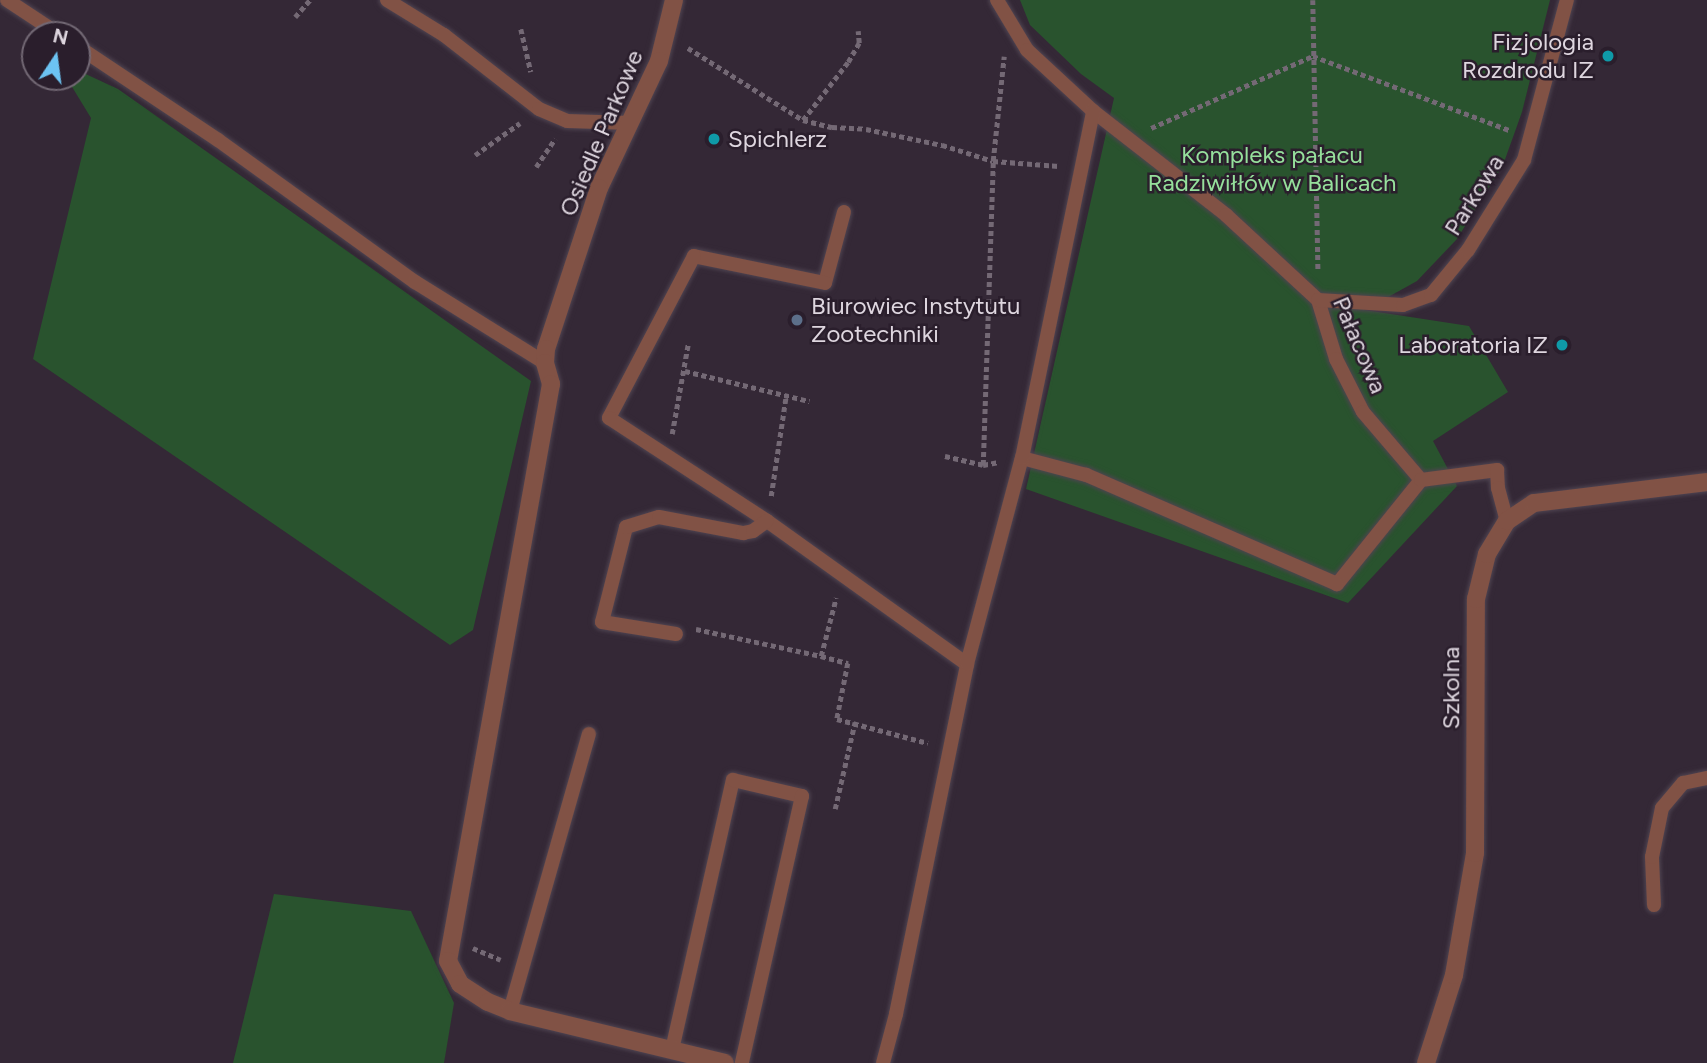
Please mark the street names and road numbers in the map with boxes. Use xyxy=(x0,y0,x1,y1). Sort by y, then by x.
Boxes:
street label: Osiedle Parkowe xyxy=(553,46,649,220)
street label: Parkowa xyxy=(1438,149,1510,241)
street label: Pałacowa xyxy=(1327,292,1393,398)
street label: Szkolna xyxy=(1437,647,1465,729)

